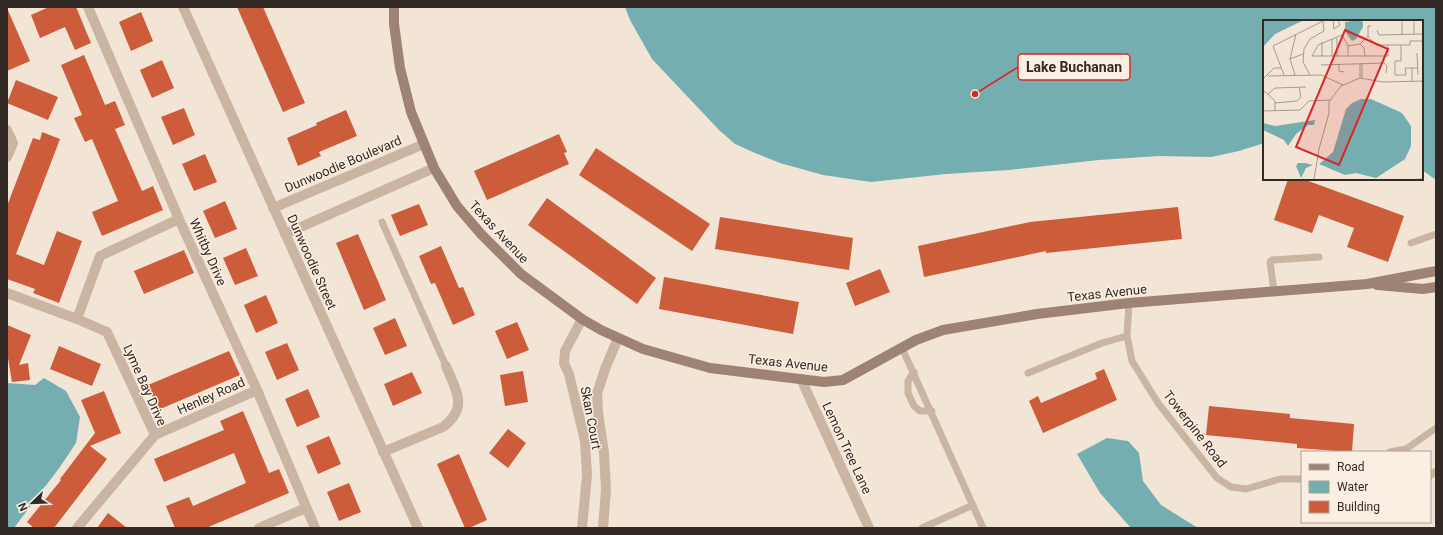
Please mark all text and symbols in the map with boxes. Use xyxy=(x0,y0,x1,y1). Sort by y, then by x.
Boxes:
inset map xyxy=(1263,20,1423,180)
callout: Lake Buchanan xyxy=(1018,54,1130,80)
text: Lake Buchanan xyxy=(1026,59,1122,75)
street label: Dunwoodie Boulevard xyxy=(282,133,404,195)
street label: Texas Avenue xyxy=(466,198,532,266)
street label: Dunwoodie Street xyxy=(284,212,340,312)
street label: Whitby Drive xyxy=(187,216,230,288)
street label: Texas Avenue xyxy=(1066,281,1148,305)
street label: Lyme Bay Drive xyxy=(120,342,170,428)
street label: Texas Avenue xyxy=(747,351,829,375)
street label: Henley Road xyxy=(175,374,247,418)
street label: Skan Court xyxy=(578,385,604,451)
street label: Towerpine Road xyxy=(1160,388,1230,470)
street label: Lemon Tree Lane xyxy=(819,400,875,496)
legend xyxy=(1301,451,1431,523)
text: Road xyxy=(1337,460,1365,474)
text: Water xyxy=(1337,480,1368,494)
north arrow xyxy=(12,483,52,523)
text: N xyxy=(16,500,31,513)
text: Building xyxy=(1337,500,1380,514)

